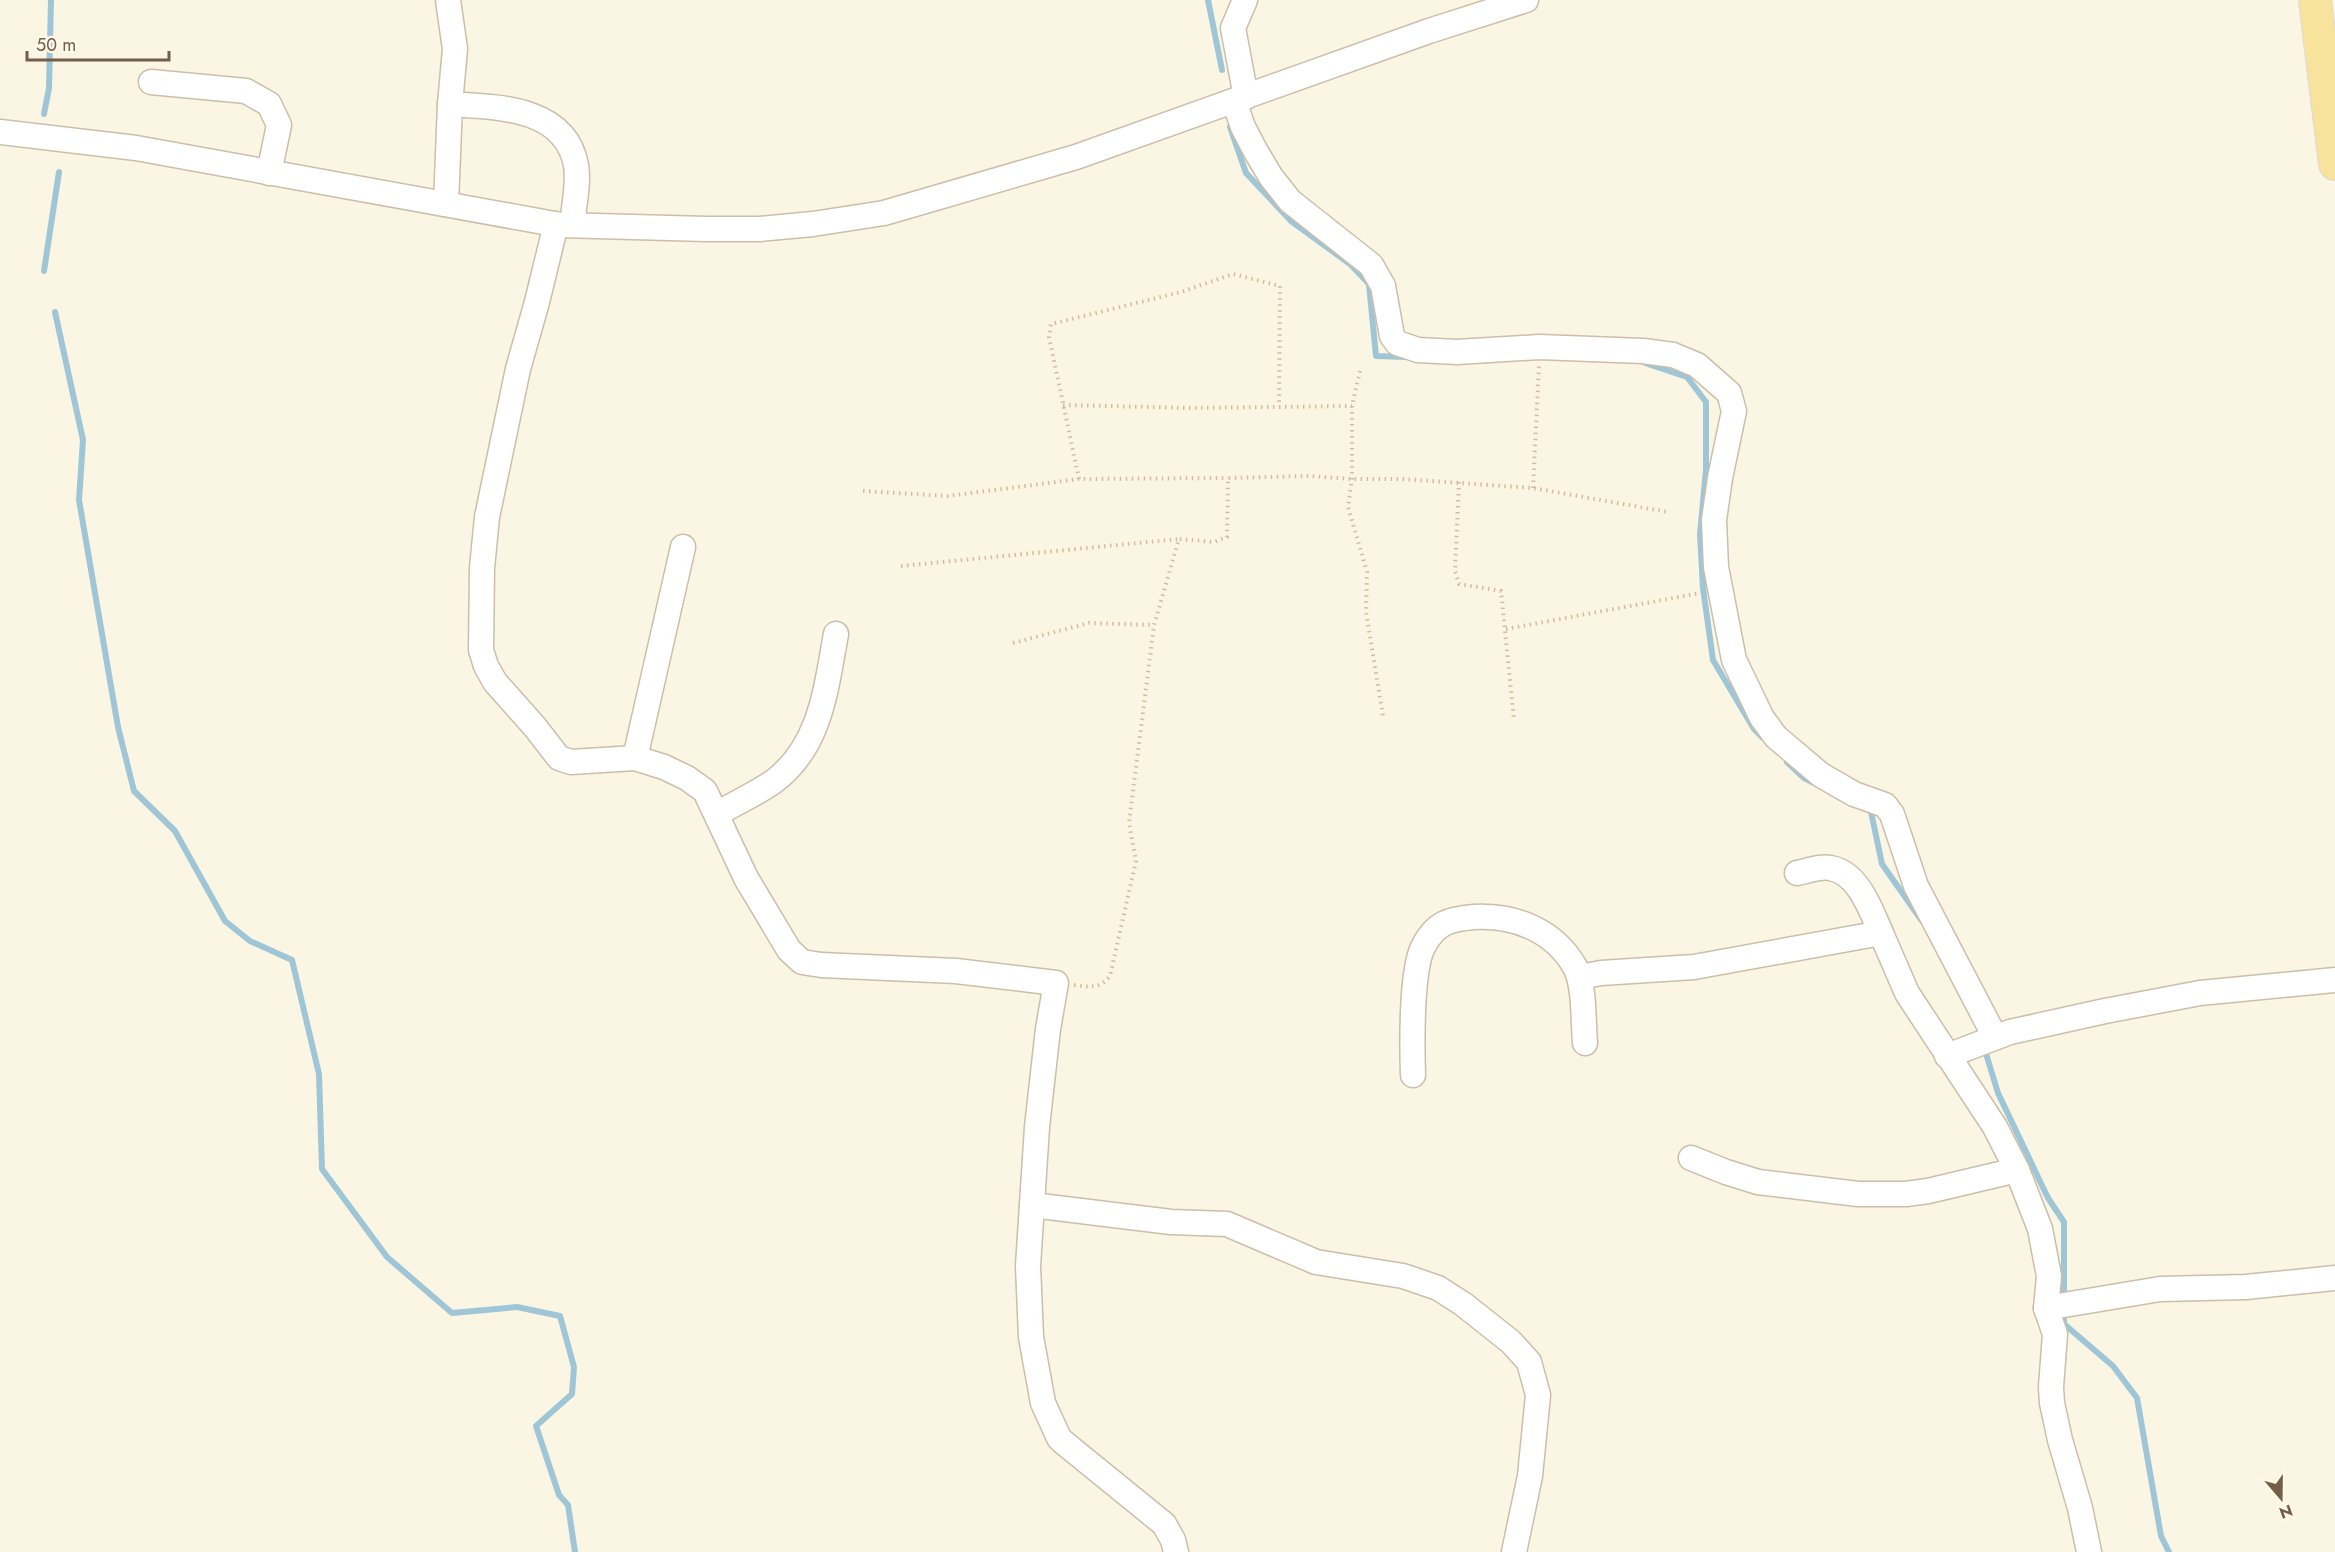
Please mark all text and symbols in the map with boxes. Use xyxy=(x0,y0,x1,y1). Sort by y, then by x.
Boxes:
scale bar xyxy=(27,24,170,62)
text: 50 m xyxy=(36,32,76,58)
north arrow xyxy=(2251,1468,2311,1528)
text: N xyxy=(2276,1499,2296,1525)

